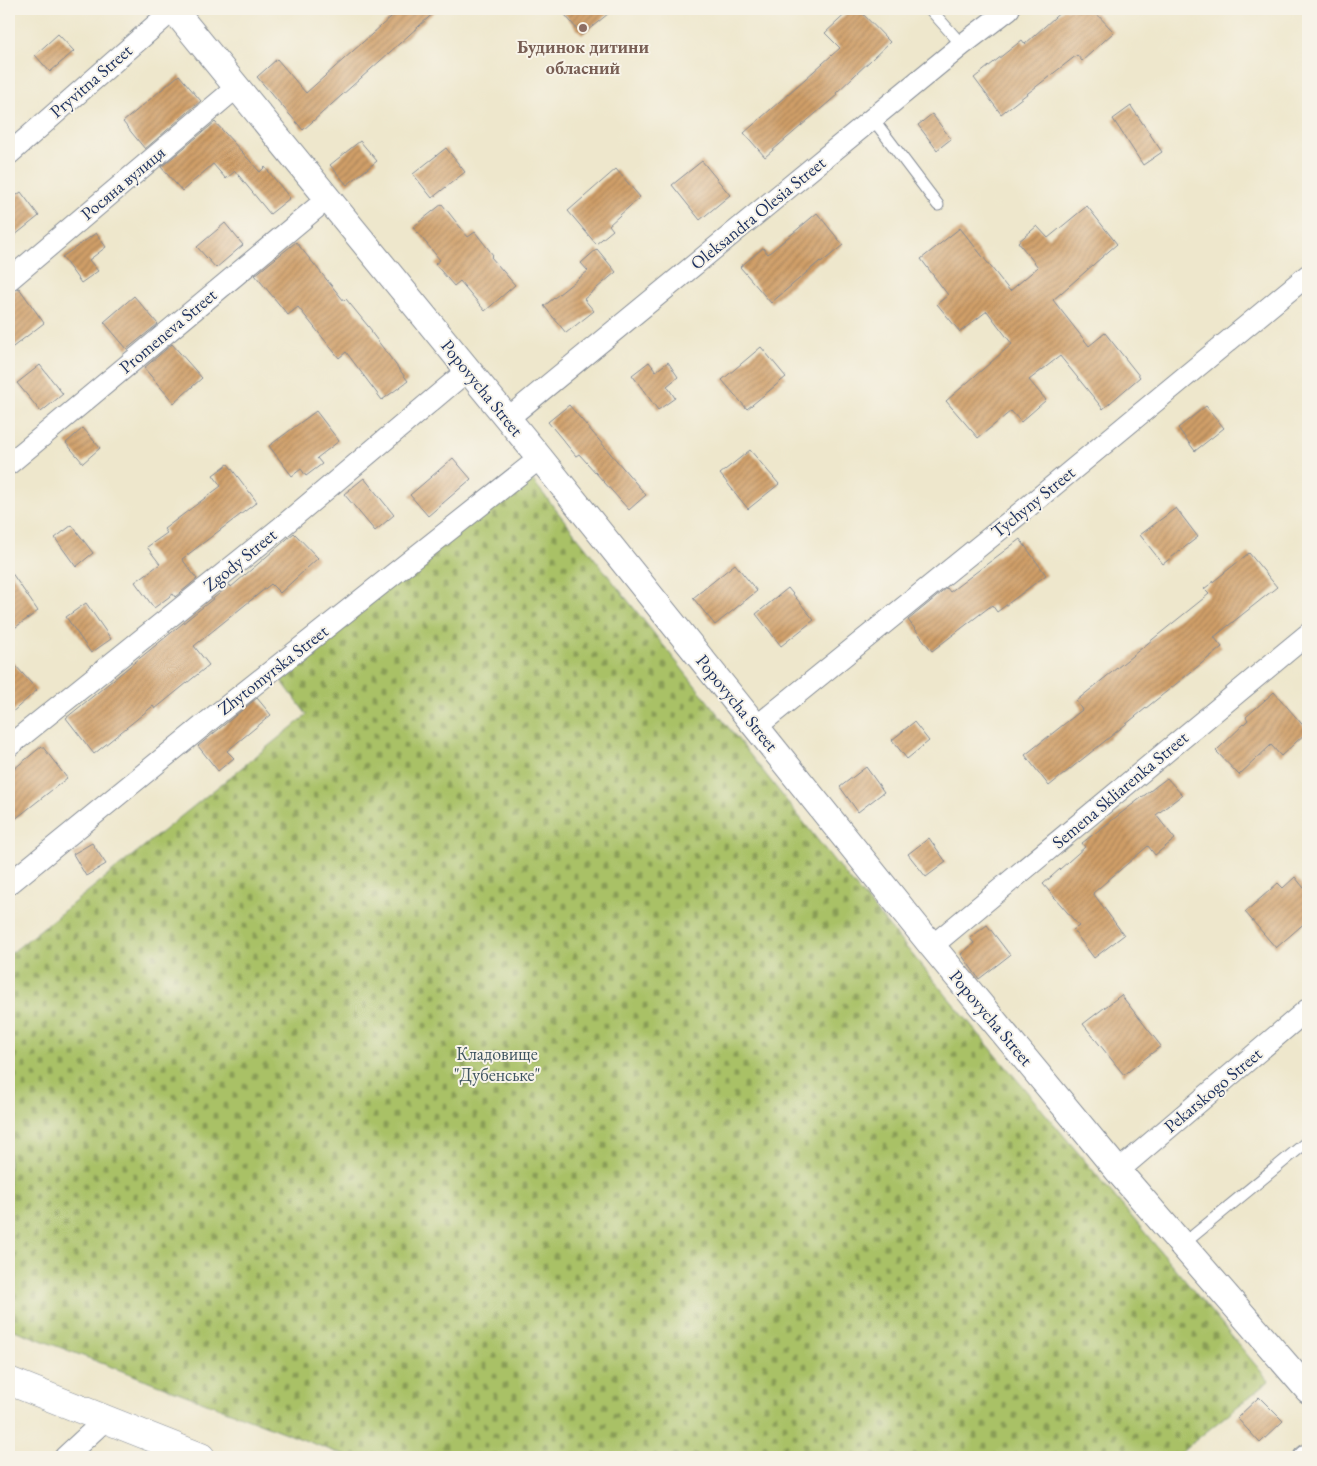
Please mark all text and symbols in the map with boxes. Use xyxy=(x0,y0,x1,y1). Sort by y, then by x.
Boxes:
marker: Будинок дитини обласний xyxy=(577,22,589,34)
place label: Будинок дитини обласний xyxy=(517,35,649,79)
street label: Pryvitna Street xyxy=(45,38,137,123)
street label: Росяна вулиця xyxy=(76,141,170,225)
street label: Oleksandra Olesia Street xyxy=(685,151,830,274)
street label: Promeneva Street xyxy=(114,283,221,378)
street label: Popovycha Street xyxy=(436,335,529,441)
street label: Tychyny Street xyxy=(986,461,1080,542)
street label: Zgody Street xyxy=(198,523,281,596)
street label: Zhytomyrska Street xyxy=(213,619,333,720)
street label: Popovycha Street xyxy=(691,650,784,756)
street label: Semena Skliarenka Street xyxy=(1047,726,1193,853)
street label: Popovycha Street xyxy=(945,965,1038,1071)
park label: Кладовище "Дубенське" xyxy=(454,1042,540,1086)
street label: Pekarskogo Street xyxy=(1159,1042,1267,1137)

